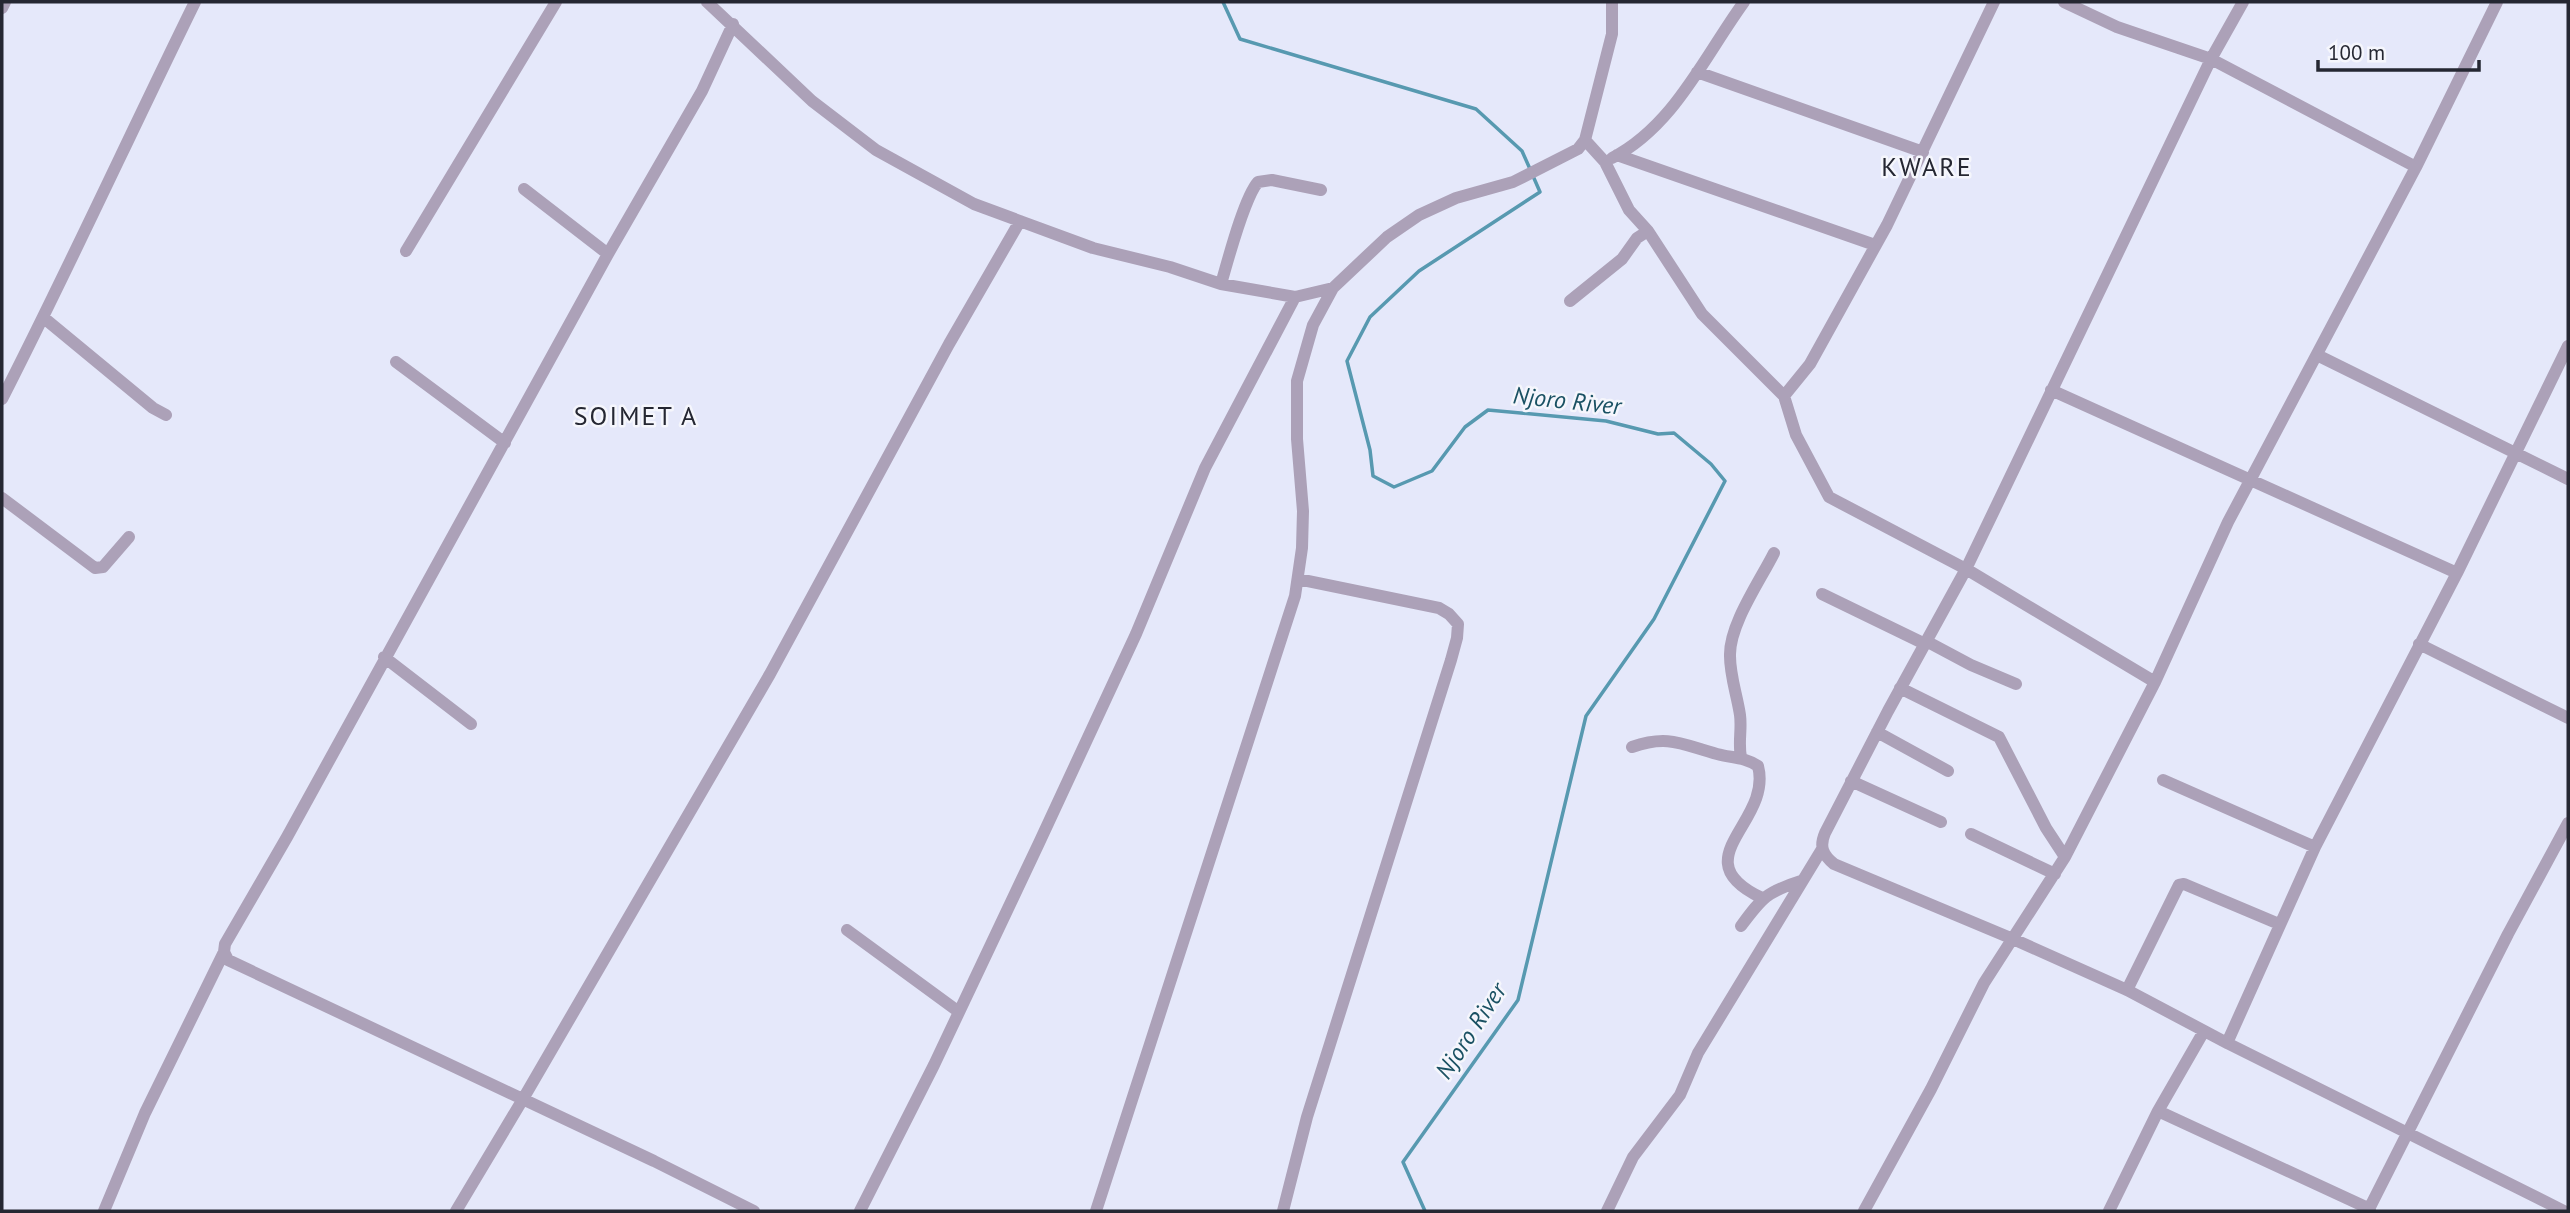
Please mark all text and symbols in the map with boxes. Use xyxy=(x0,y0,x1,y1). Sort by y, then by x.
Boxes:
scale bar xyxy=(2318,28,2479,72)
text: 100 m xyxy=(2328,39,2385,66)
district label: KWARE xyxy=(1881,150,1973,183)
water label: Njoro River xyxy=(1512,379,1625,422)
district label: SOIMET A xyxy=(574,399,698,432)
water label: Njoro River xyxy=(1428,975,1514,1085)

